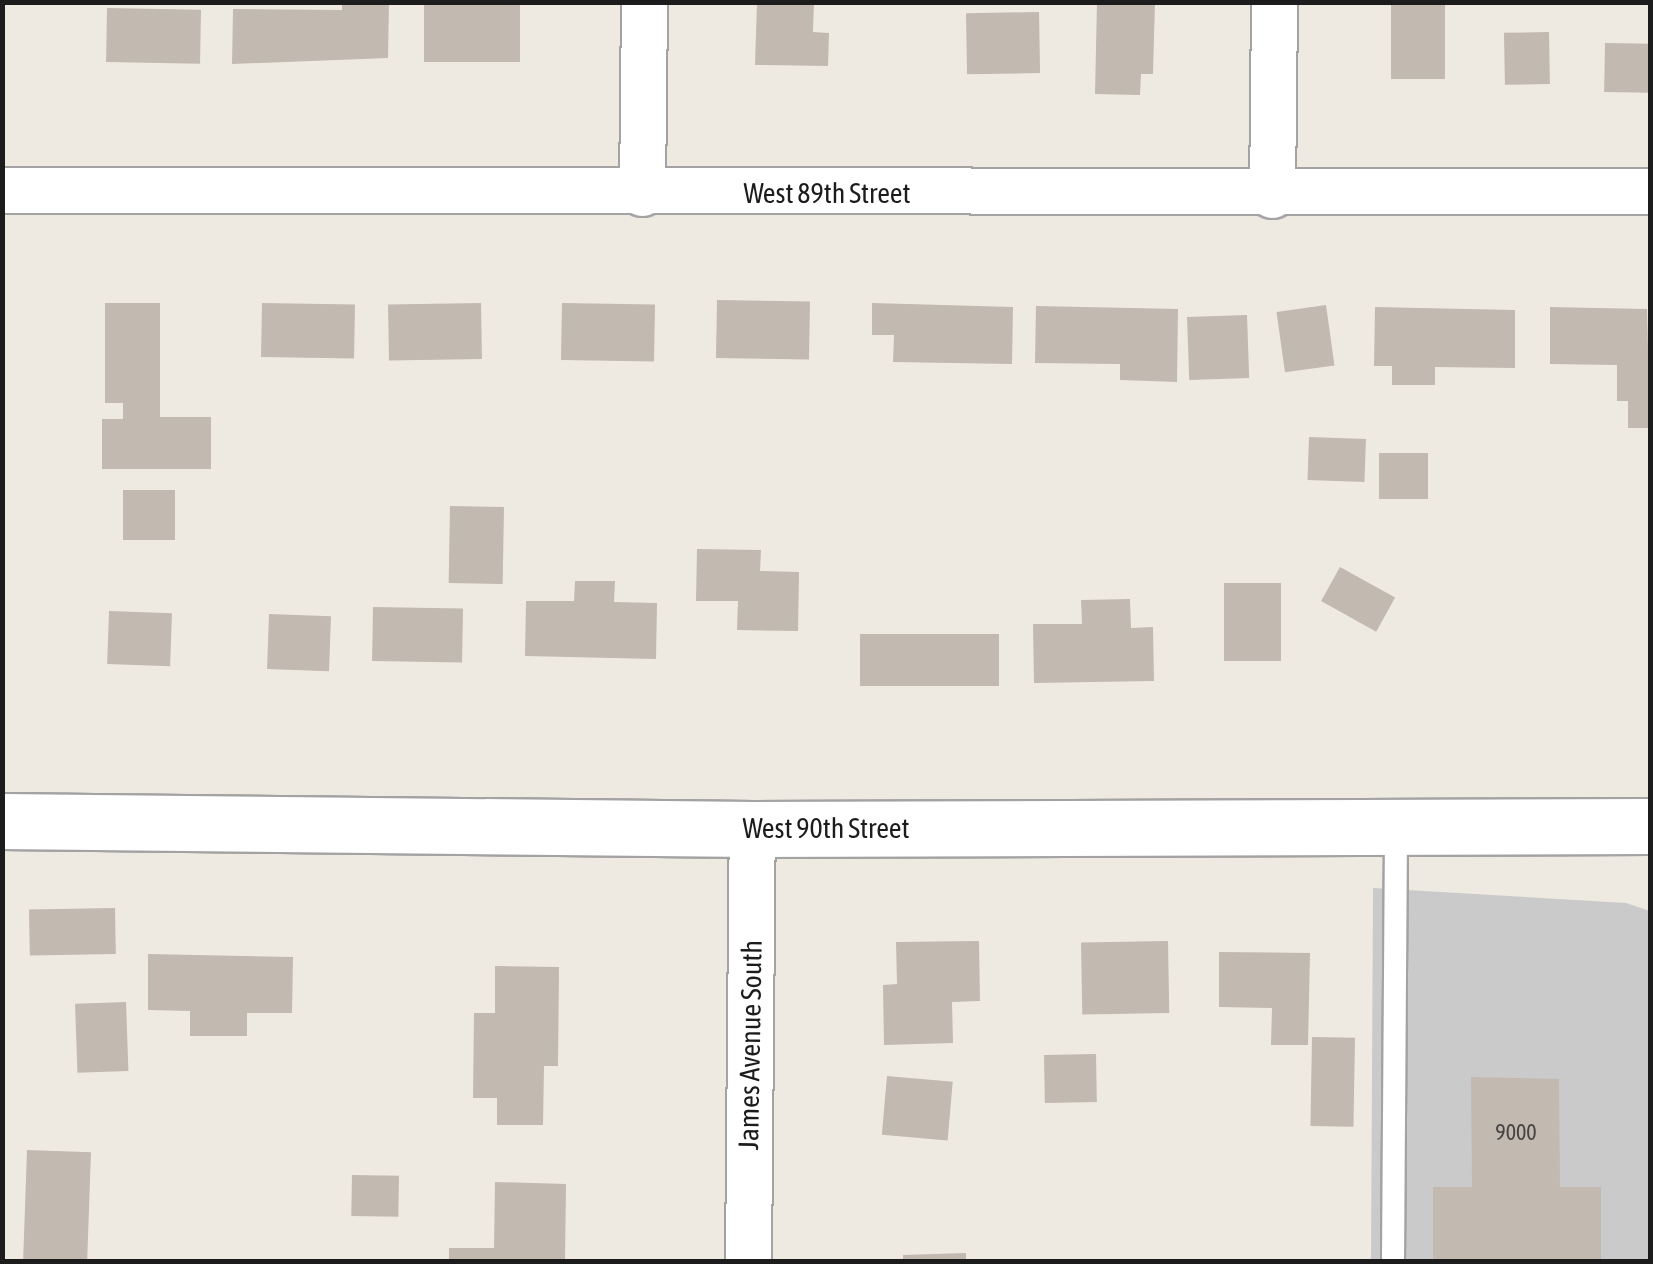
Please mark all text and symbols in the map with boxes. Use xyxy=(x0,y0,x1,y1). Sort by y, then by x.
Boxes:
street label: West 89th Street xyxy=(743,176,911,210)
street label: West 90th Street xyxy=(742,811,910,845)
street label: James Avenue South xyxy=(731,940,769,1150)
house number: 9000 xyxy=(1495,1120,1537,1146)

